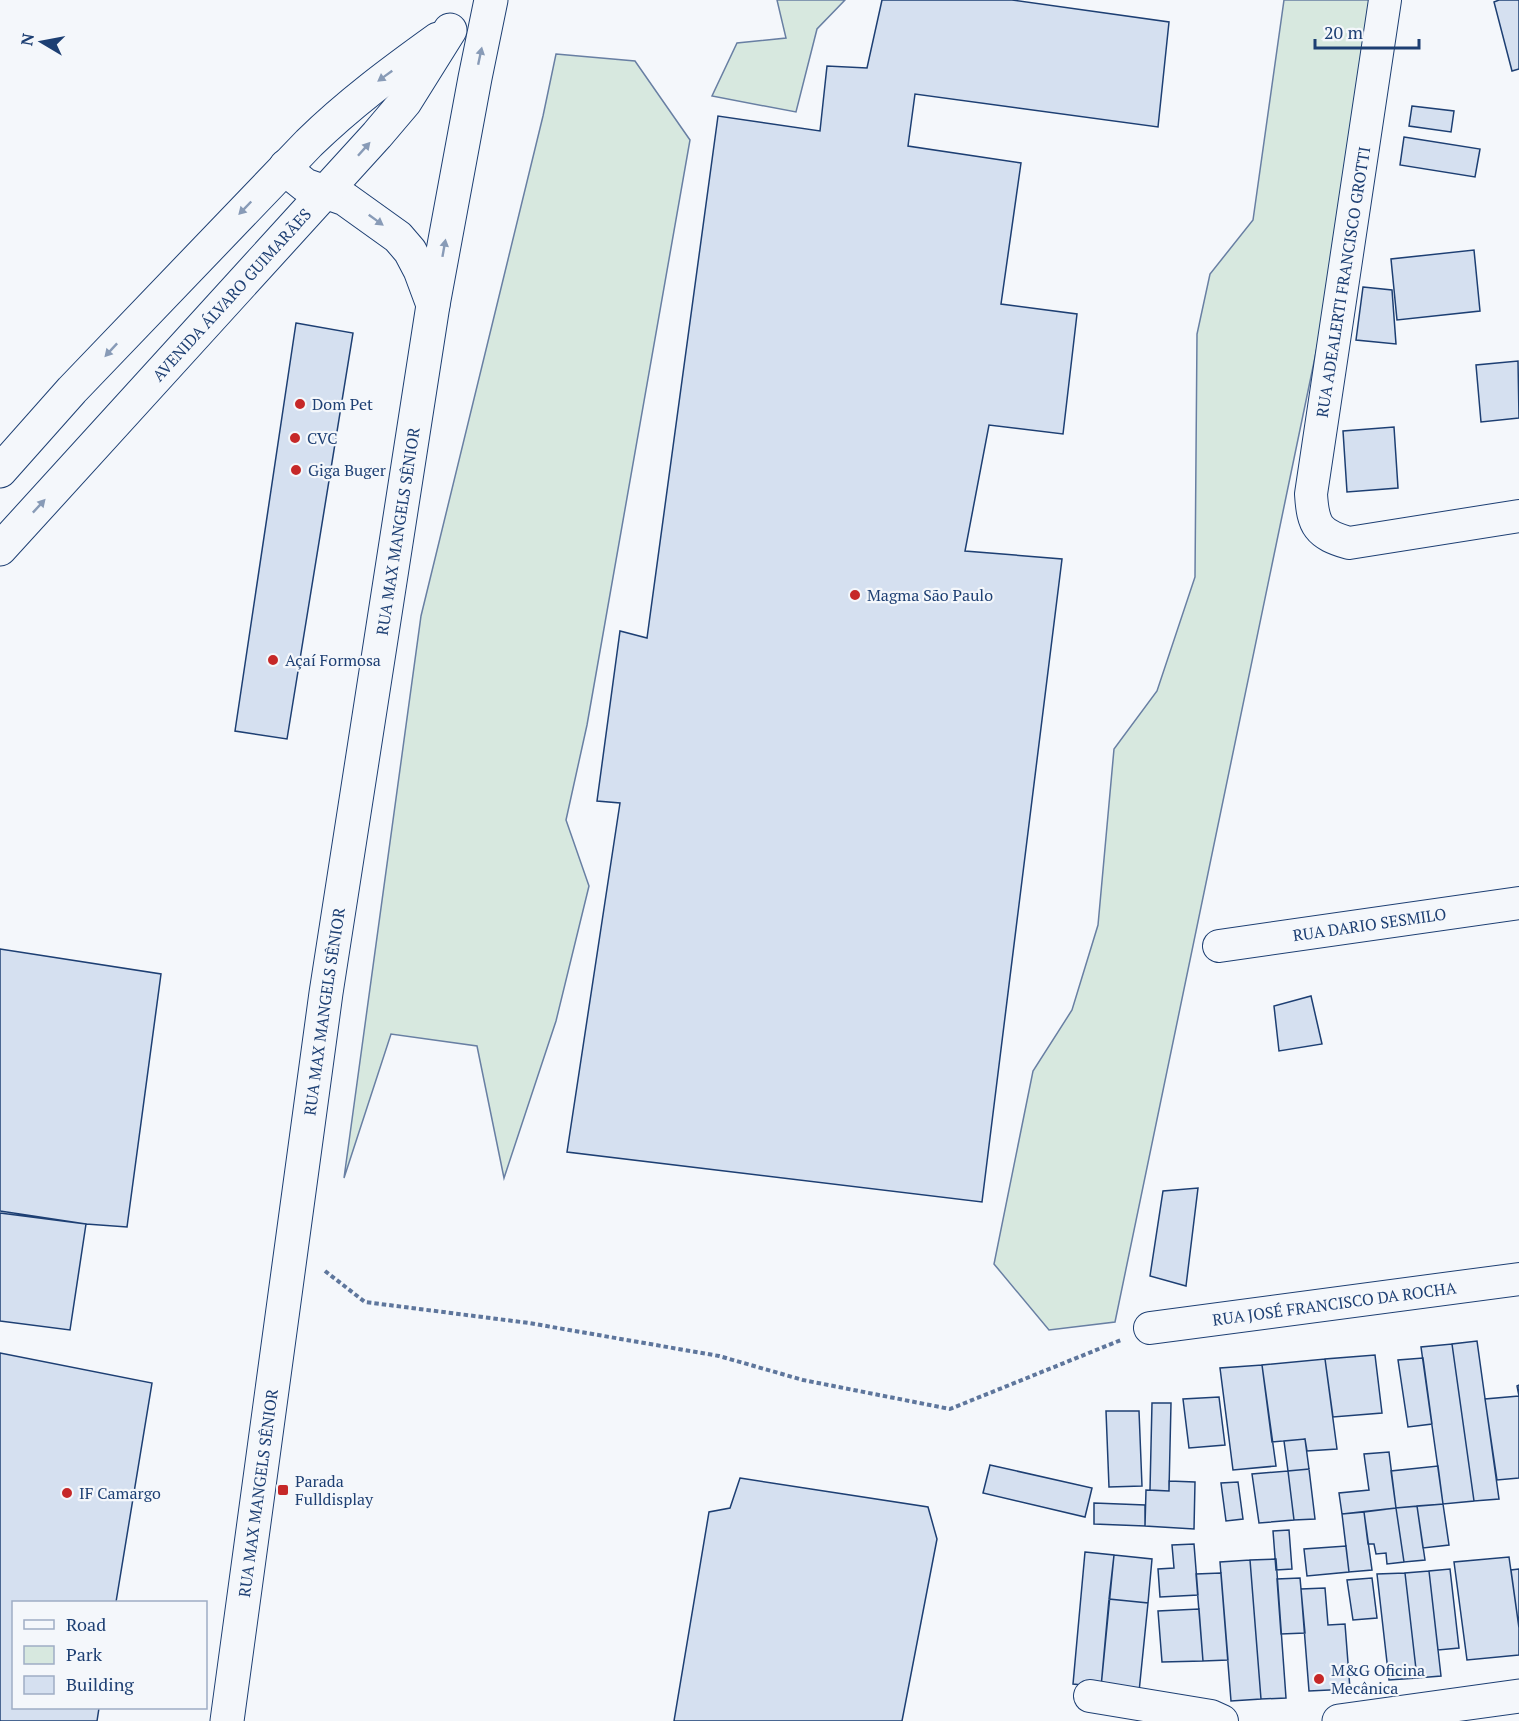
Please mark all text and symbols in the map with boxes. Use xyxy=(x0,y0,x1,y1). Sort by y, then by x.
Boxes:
north arrow xyxy=(12,12,72,72)
scale bar xyxy=(1315,12,1418,50)
text: 20 m xyxy=(1324,20,1364,44)
text: N xyxy=(15,32,39,47)
one-way arrow xyxy=(476,46,485,65)
one-way arrow xyxy=(378,70,394,82)
one-way arrow xyxy=(357,142,371,156)
street label: RUA ADEALERTI FRANCISCO GROTTI xyxy=(1311,145,1375,419)
one-way arrow xyxy=(239,201,253,215)
street label: AVENIDA ÁLVARO GUIMARÃES xyxy=(147,203,316,386)
one-way arrow xyxy=(368,214,383,226)
one-way arrow xyxy=(440,238,449,257)
one-way arrow xyxy=(104,342,118,357)
place label: Dom Pet xyxy=(312,393,373,415)
marker: Dom Pet xyxy=(293,397,307,411)
street label: RUA MAX MANGELS SÊNIOR xyxy=(371,425,425,637)
place label: CVC xyxy=(307,427,337,449)
marker: CVC xyxy=(288,431,302,445)
place label: Giga Buger xyxy=(308,459,387,481)
marker: Giga Buger xyxy=(289,463,303,477)
one-way arrow xyxy=(32,498,46,513)
place label: Magma São Paulo xyxy=(867,584,993,606)
marker: Magma São Paulo xyxy=(848,588,862,602)
place label: Açaí Formosa xyxy=(285,649,381,671)
marker: Açaí Formosa xyxy=(266,653,280,667)
street label: RUA DARIO SESMILO xyxy=(1291,903,1448,946)
street label: RUA MAX MANGELS SÊNIOR xyxy=(298,905,350,1117)
street label: RUA JOSÉ FRANCISCO DA ROCHA xyxy=(1211,1276,1458,1331)
street label: RUA MAX MANGELS SÊNIOR xyxy=(233,1387,283,1599)
place label: Parada Fulldisplay xyxy=(295,1470,374,1510)
place label: IF Camargo xyxy=(79,1482,161,1504)
marker: Parada Fulldisplay xyxy=(276,1483,290,1497)
marker: IF Camargo xyxy=(60,1486,74,1500)
legend xyxy=(12,1601,207,1709)
text: Road xyxy=(66,1612,106,1636)
text: Park xyxy=(66,1642,103,1666)
place label: M&G Oficina Mecânica xyxy=(1331,1659,1425,1699)
text: Building xyxy=(66,1672,134,1696)
marker: M&G Oficina Mecânica xyxy=(1312,1672,1326,1686)

